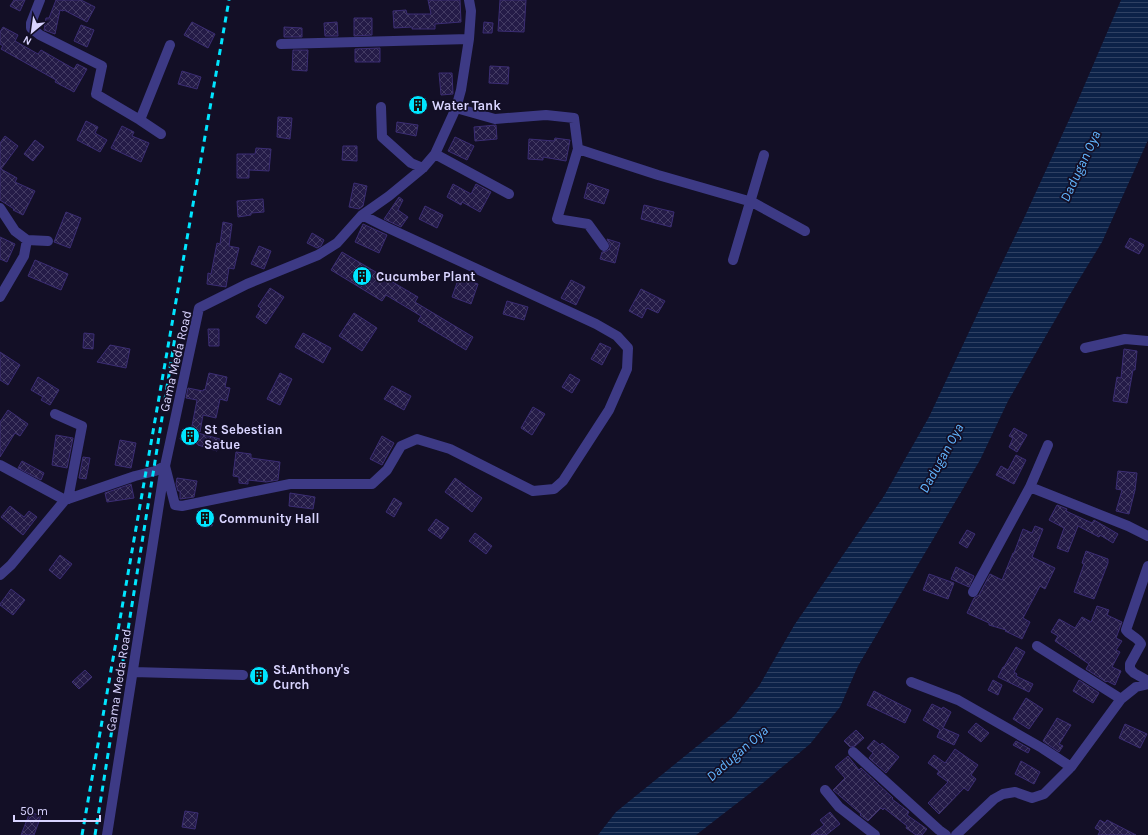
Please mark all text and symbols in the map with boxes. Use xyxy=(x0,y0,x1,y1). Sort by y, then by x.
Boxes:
north arrow xyxy=(12,12,52,52)
text: N xyxy=(21,33,34,48)
building icon: Water Tank xyxy=(407,94,429,116)
place label: Water Tank xyxy=(432,98,501,113)
water label: Dadugan Oya xyxy=(1057,128,1104,205)
building icon: Cucumber Plant xyxy=(351,265,373,287)
place label: Cucumber Plant xyxy=(376,269,475,284)
street label: Gama Meda Road xyxy=(157,309,194,413)
water label: Dadugan Oya xyxy=(915,421,967,496)
place label: St Sebestian Satue xyxy=(204,422,283,452)
building icon: St Sebestian Satue xyxy=(179,425,201,447)
building icon: Community Hall xyxy=(194,507,216,529)
place label: Community Hall xyxy=(219,511,319,526)
street label: Gama Meda Road xyxy=(103,628,134,732)
place label: St.Anthony's Curch xyxy=(273,662,350,692)
building icon: St.Anthony's Curch xyxy=(248,665,270,687)
water label: Dadugan Oya xyxy=(703,722,772,785)
scale bar xyxy=(14,797,100,823)
text: 50 m xyxy=(20,804,48,818)

